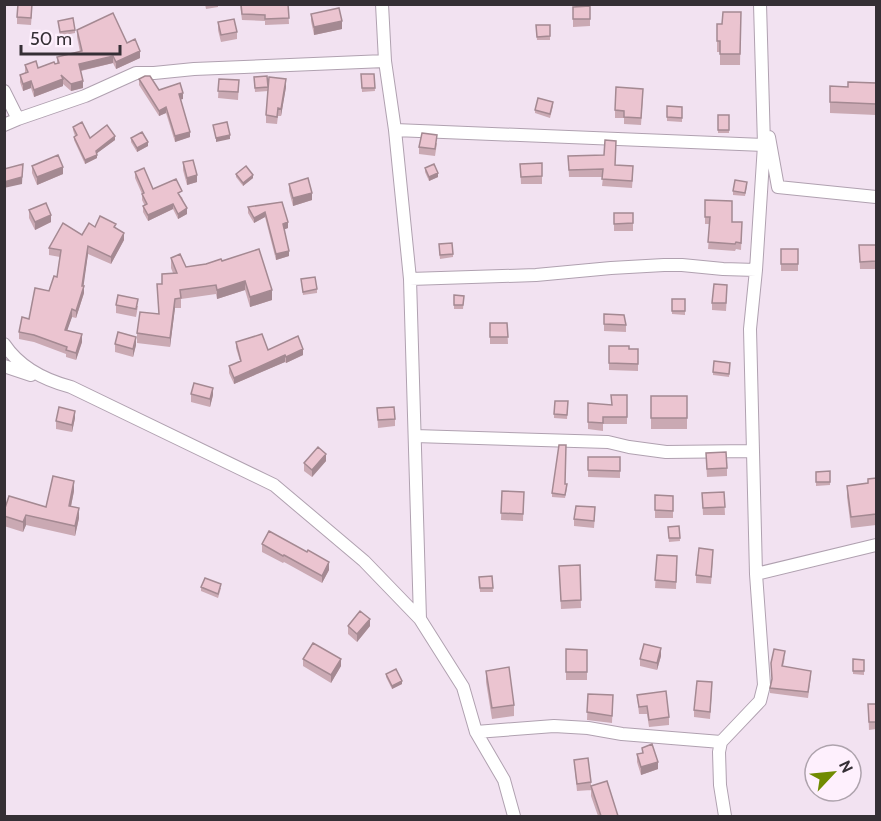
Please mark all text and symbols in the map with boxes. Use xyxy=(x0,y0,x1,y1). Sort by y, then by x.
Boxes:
scale bar xyxy=(21,18,120,56)
text: 50 m xyxy=(30,28,72,50)
north arrow xyxy=(803,743,863,803)
text: N xyxy=(835,757,857,776)

